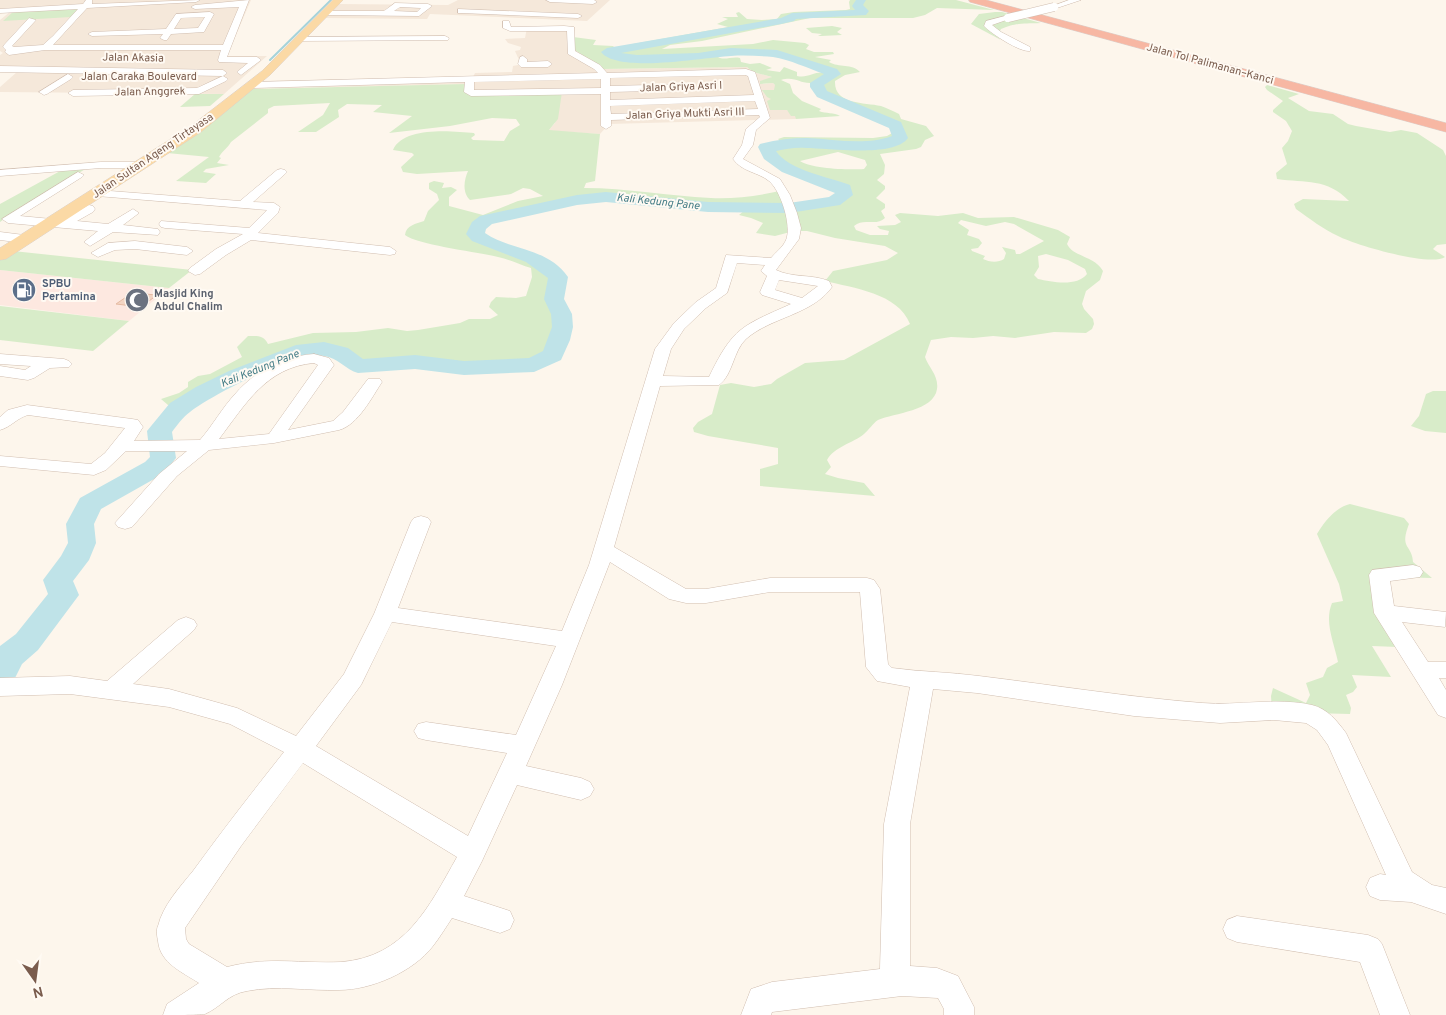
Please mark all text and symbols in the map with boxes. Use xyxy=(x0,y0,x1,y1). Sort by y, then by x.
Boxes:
street label: Jalan Tol Palimanan–Kanci xyxy=(1145,40,1275,88)
street label: Jalan Akasia xyxy=(102,50,164,66)
street label: Jalan Caraka Boulevard xyxy=(81,70,197,84)
street label: Jalan Griya Asri I xyxy=(639,79,723,95)
street label: Jalan Anggrek xyxy=(114,84,186,100)
street label: Jalan Griya Mukti Asri III xyxy=(625,105,745,123)
street label: Jalan Sultan Ageng Tirtayasa xyxy=(90,110,216,202)
water label: Kali Kedung Pane xyxy=(616,191,700,213)
fuel station icon: SPBU Pertamina xyxy=(11,277,37,303)
place label: SPBU Pertamina xyxy=(42,277,96,304)
mosque icon: Masjid King Abdul Chalim xyxy=(124,287,150,313)
place label: Masjid King Abdul Chalim xyxy=(154,287,223,314)
water label: Kali Kedung Pane xyxy=(219,347,301,391)
north arrow xyxy=(10,955,60,1005)
text: N xyxy=(31,982,45,1001)

